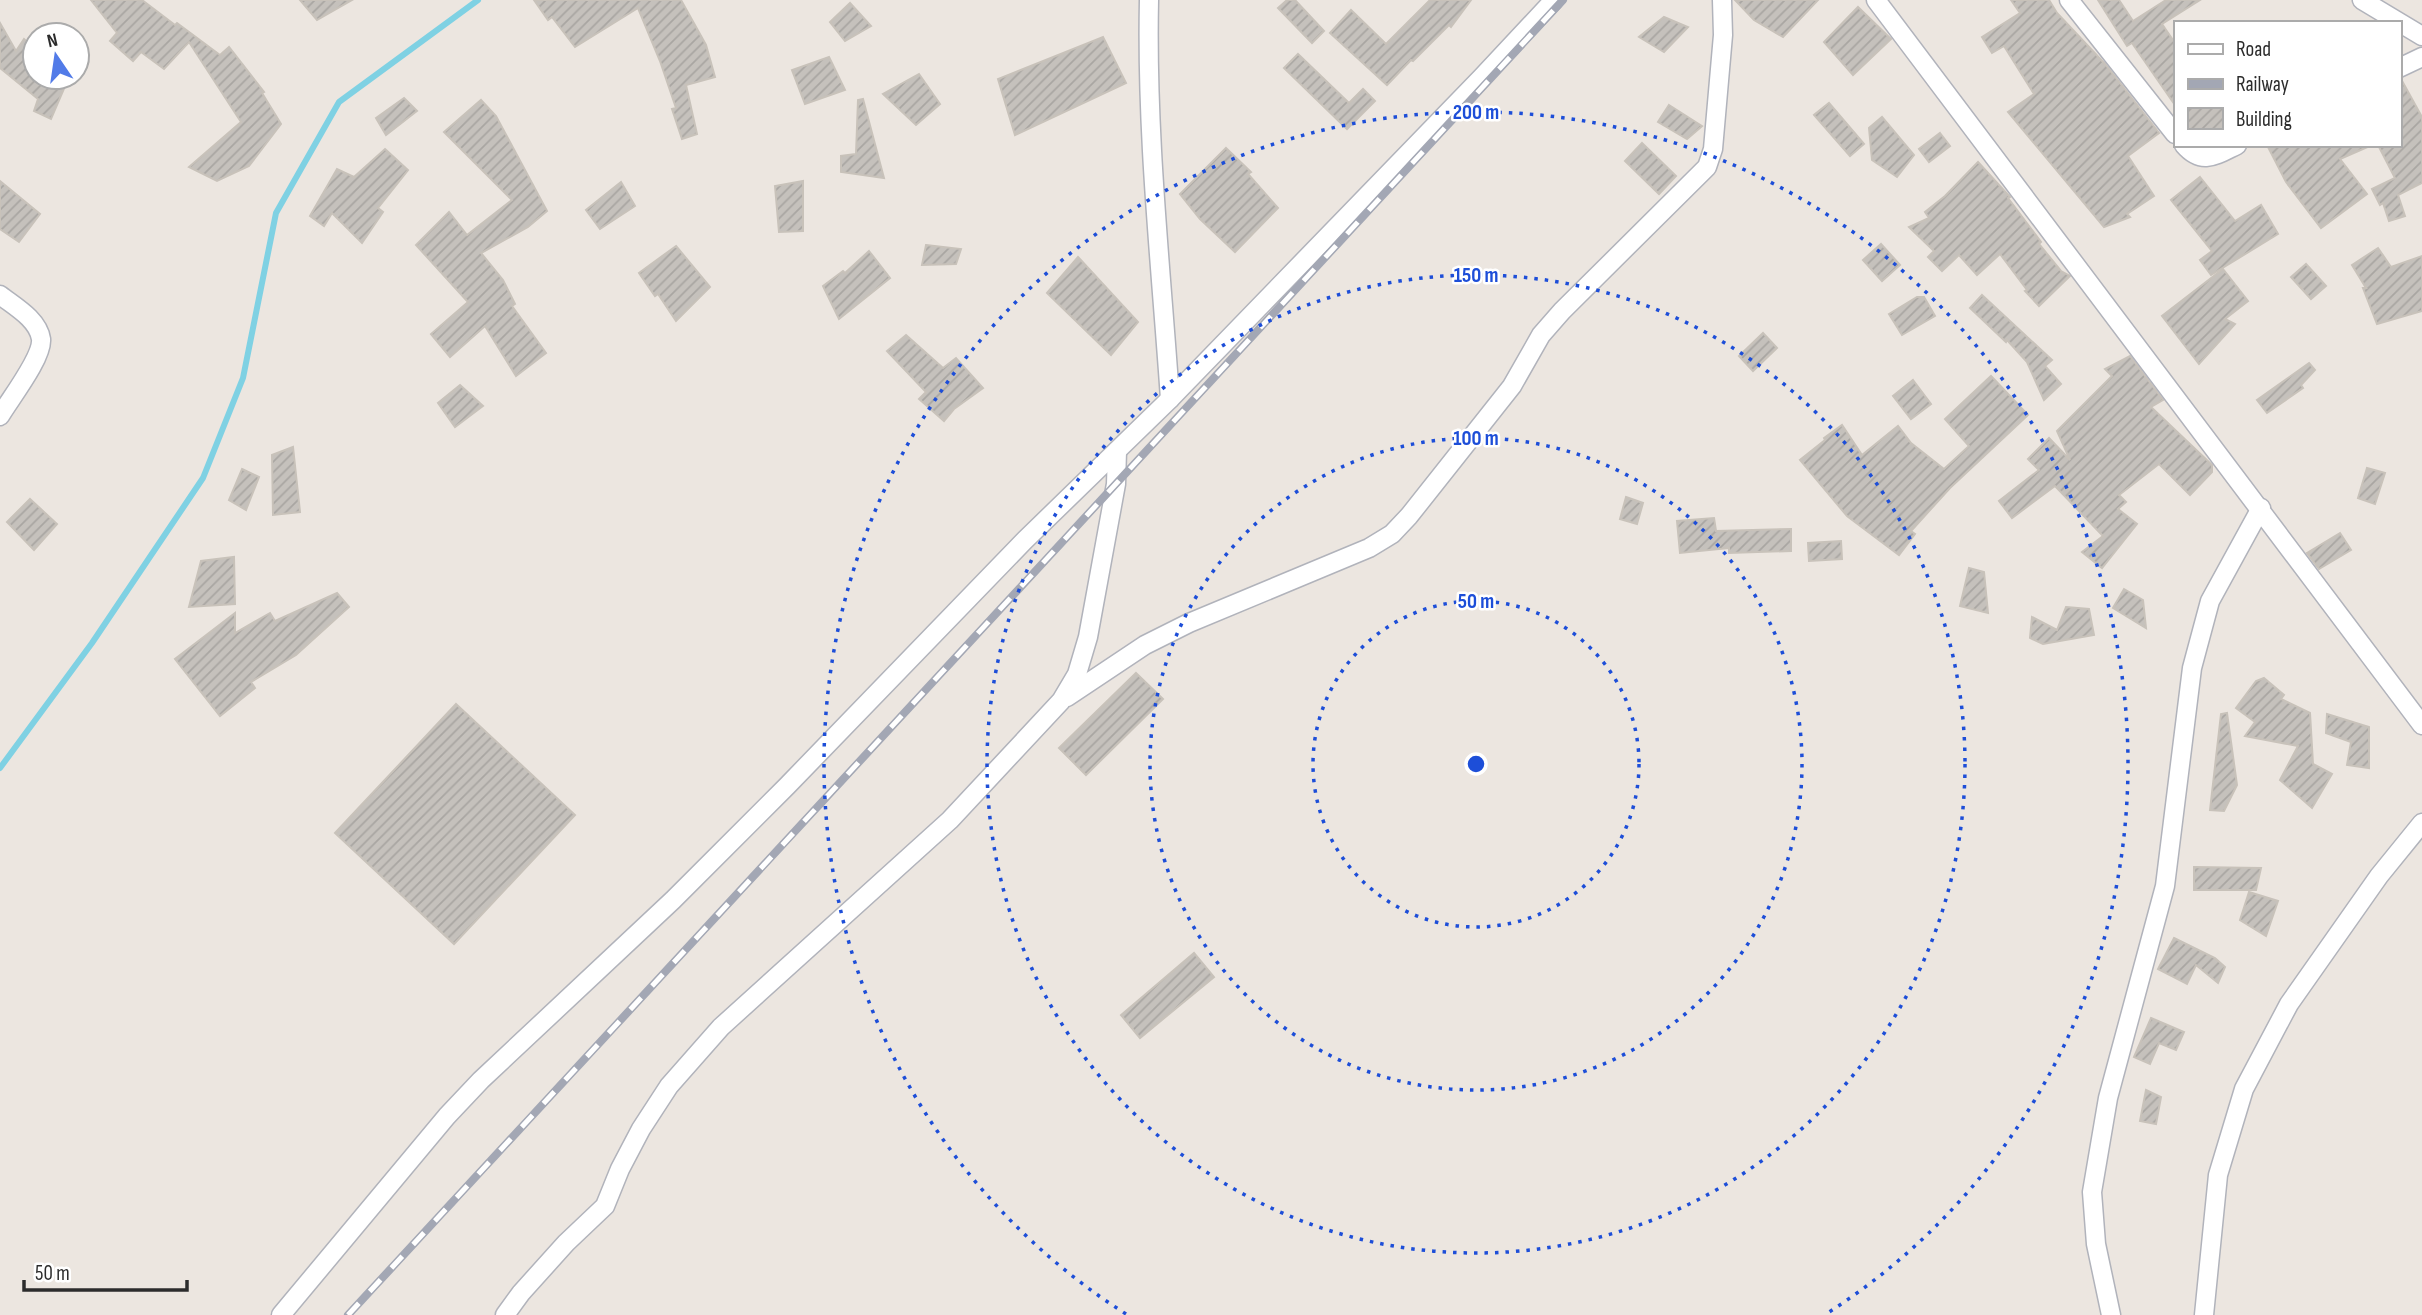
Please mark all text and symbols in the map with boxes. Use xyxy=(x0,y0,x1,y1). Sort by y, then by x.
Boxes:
north arrow xyxy=(21,21,91,91)
legend xyxy=(2174,21,2401,147)
text: N xyxy=(45,29,60,53)
text: Road xyxy=(2236,37,2271,62)
text: Railway xyxy=(2236,72,2289,97)
text: 200 m xyxy=(1453,100,1499,125)
text: Building xyxy=(2236,107,2292,132)
text: 150 m xyxy=(1454,263,1498,288)
text: 100 m xyxy=(1453,426,1499,451)
text: 50 m xyxy=(1458,589,1494,614)
centre of rings xyxy=(1464,752,1488,776)
scale bar xyxy=(24,1248,187,1292)
text: 50 m xyxy=(35,1261,70,1286)

